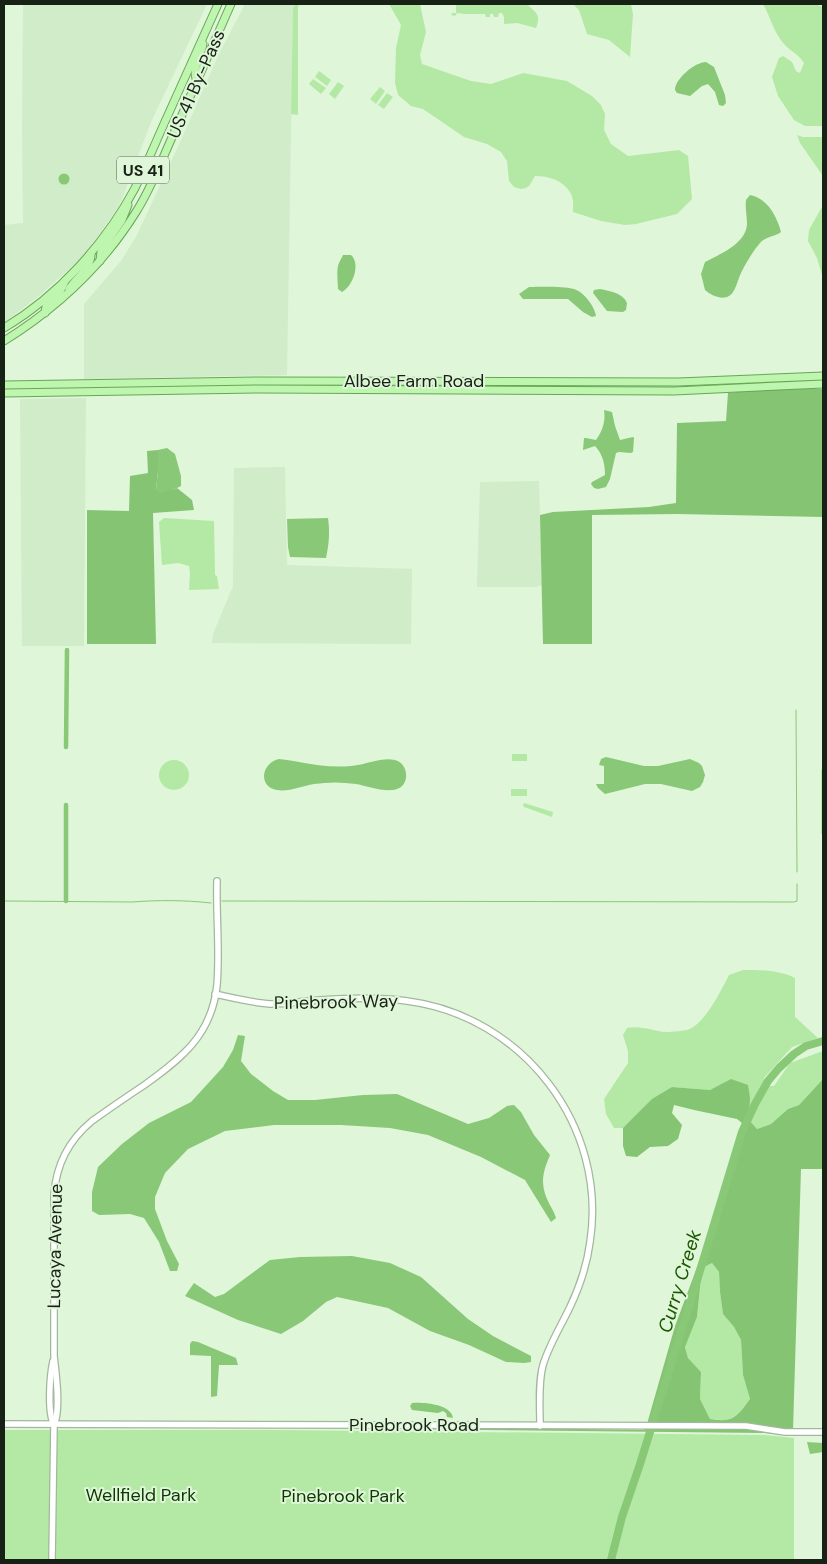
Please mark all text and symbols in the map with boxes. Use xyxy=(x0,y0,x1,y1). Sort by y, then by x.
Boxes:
street label: US 41 By-Pass xyxy=(161,26,231,142)
road number: US 41 xyxy=(117,156,169,184)
street label: Albee Farm Road xyxy=(344,369,484,393)
street label: Pinebrook Way xyxy=(274,989,398,1015)
street label: Lucaya Avenue xyxy=(42,1183,68,1309)
water label: Curry Creek xyxy=(652,1226,707,1336)
street label: Pinebrook Road xyxy=(349,1413,479,1437)
park label: Wellfield Park xyxy=(86,1483,196,1507)
park label: Pinebrook Park xyxy=(281,1484,405,1508)

